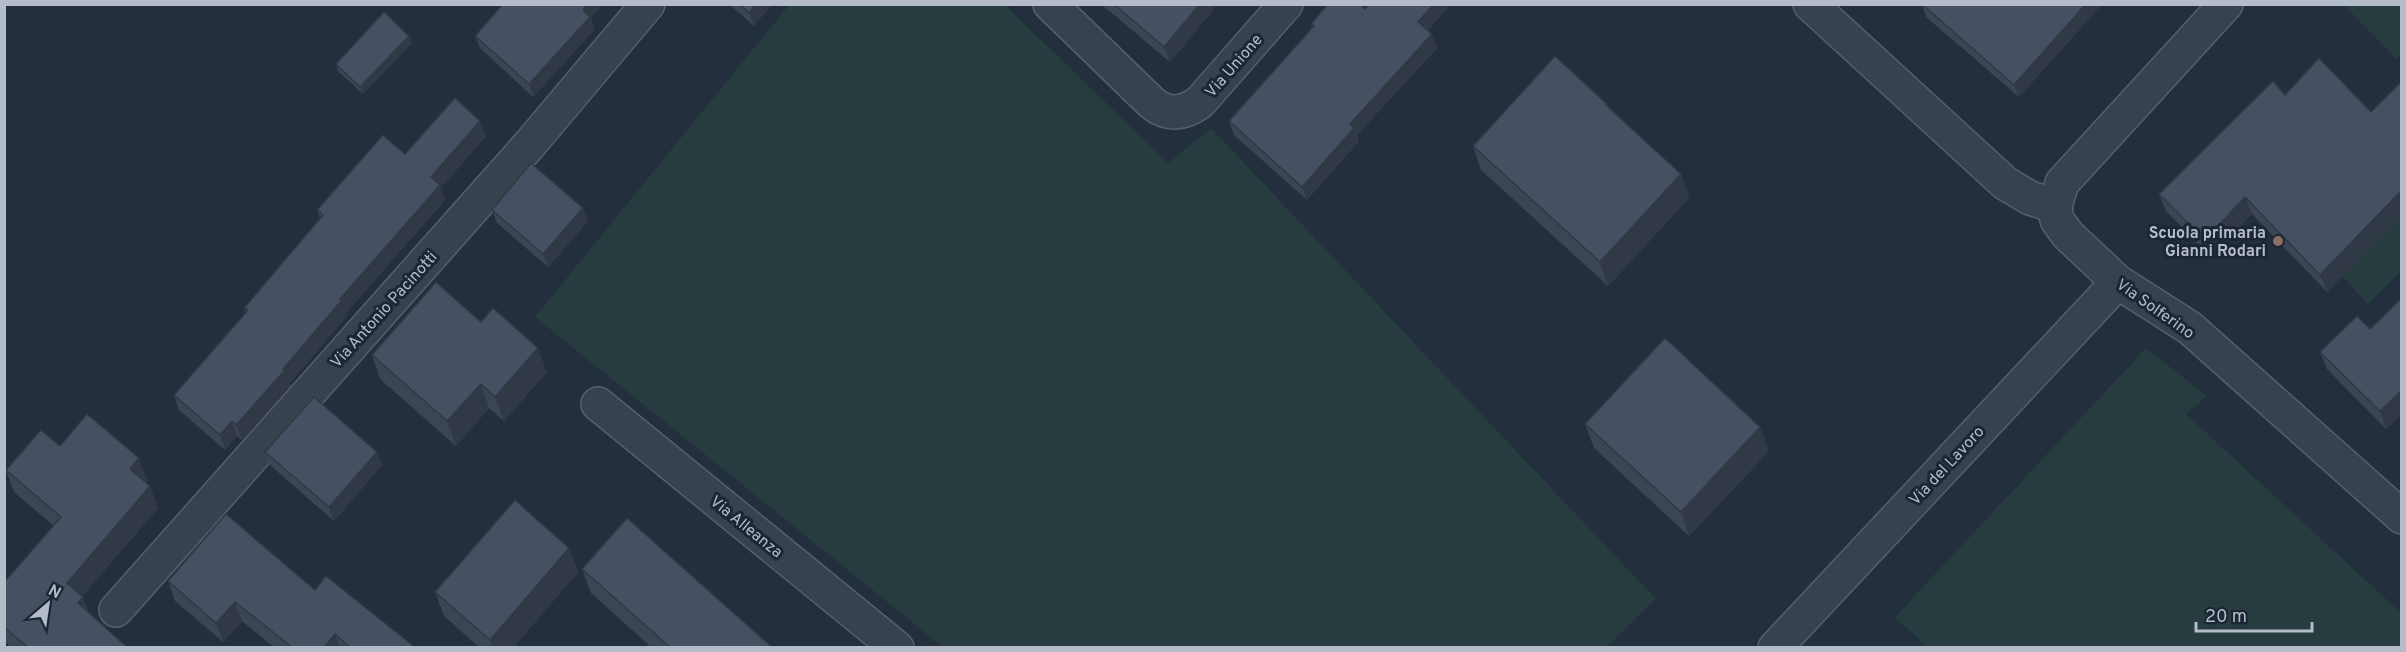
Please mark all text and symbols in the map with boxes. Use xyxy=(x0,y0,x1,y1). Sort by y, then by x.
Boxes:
street label: Via Unione xyxy=(1202,31,1267,102)
place label: Scuola primaria Gianni Rodari xyxy=(2149,224,2266,262)
marker: Scuola primaria Gianni Rodari xyxy=(2271,234,2285,248)
street label: Via Antonio Pacinotti xyxy=(327,248,442,373)
street label: Via Solferino xyxy=(2112,275,2198,344)
street label: Via del Lavoro xyxy=(1906,422,1989,510)
street label: Via Alleanza xyxy=(705,492,786,563)
north arrow xyxy=(18,574,78,634)
text: N xyxy=(44,581,64,604)
scale bar xyxy=(2196,595,2312,633)
text: 20 m xyxy=(2205,606,2247,629)

